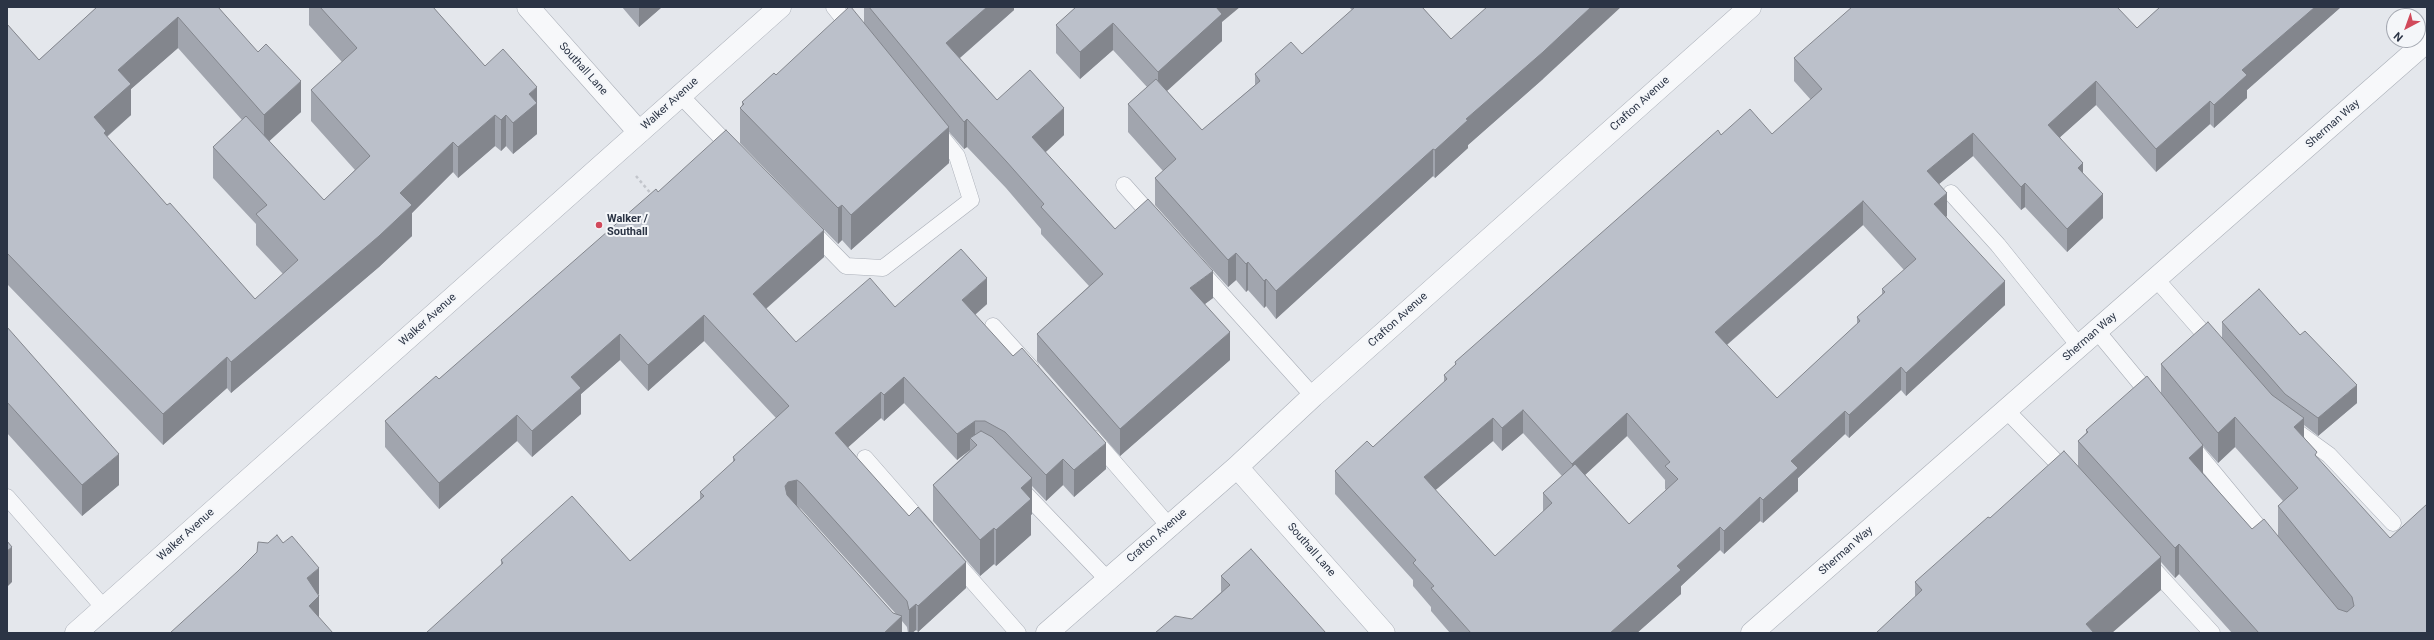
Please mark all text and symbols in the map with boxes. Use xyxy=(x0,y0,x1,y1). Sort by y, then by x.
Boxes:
north arrow xyxy=(2386,8,2426,48)
text: N xyxy=(2391,29,2406,44)
street label: Southall Lane xyxy=(556,40,610,98)
street label: Crafton Avenue xyxy=(1608,74,1672,134)
street label: Walker Avenue xyxy=(639,75,701,133)
street label: Sherman Way xyxy=(2303,97,2363,151)
place label: Walker / Southall xyxy=(607,212,648,238)
marker: Walker / Southall xyxy=(594,220,604,230)
street label: Crafton Avenue xyxy=(1366,290,1430,350)
street label: Walker Avenue xyxy=(397,291,459,349)
street label: Sherman Way xyxy=(2060,310,2120,364)
street label: Walker Avenue xyxy=(155,506,217,564)
street label: Crafton Avenue xyxy=(1124,506,1190,566)
street label: Southall Lane xyxy=(1284,521,1338,579)
street label: Sherman Way xyxy=(1816,524,1876,578)

